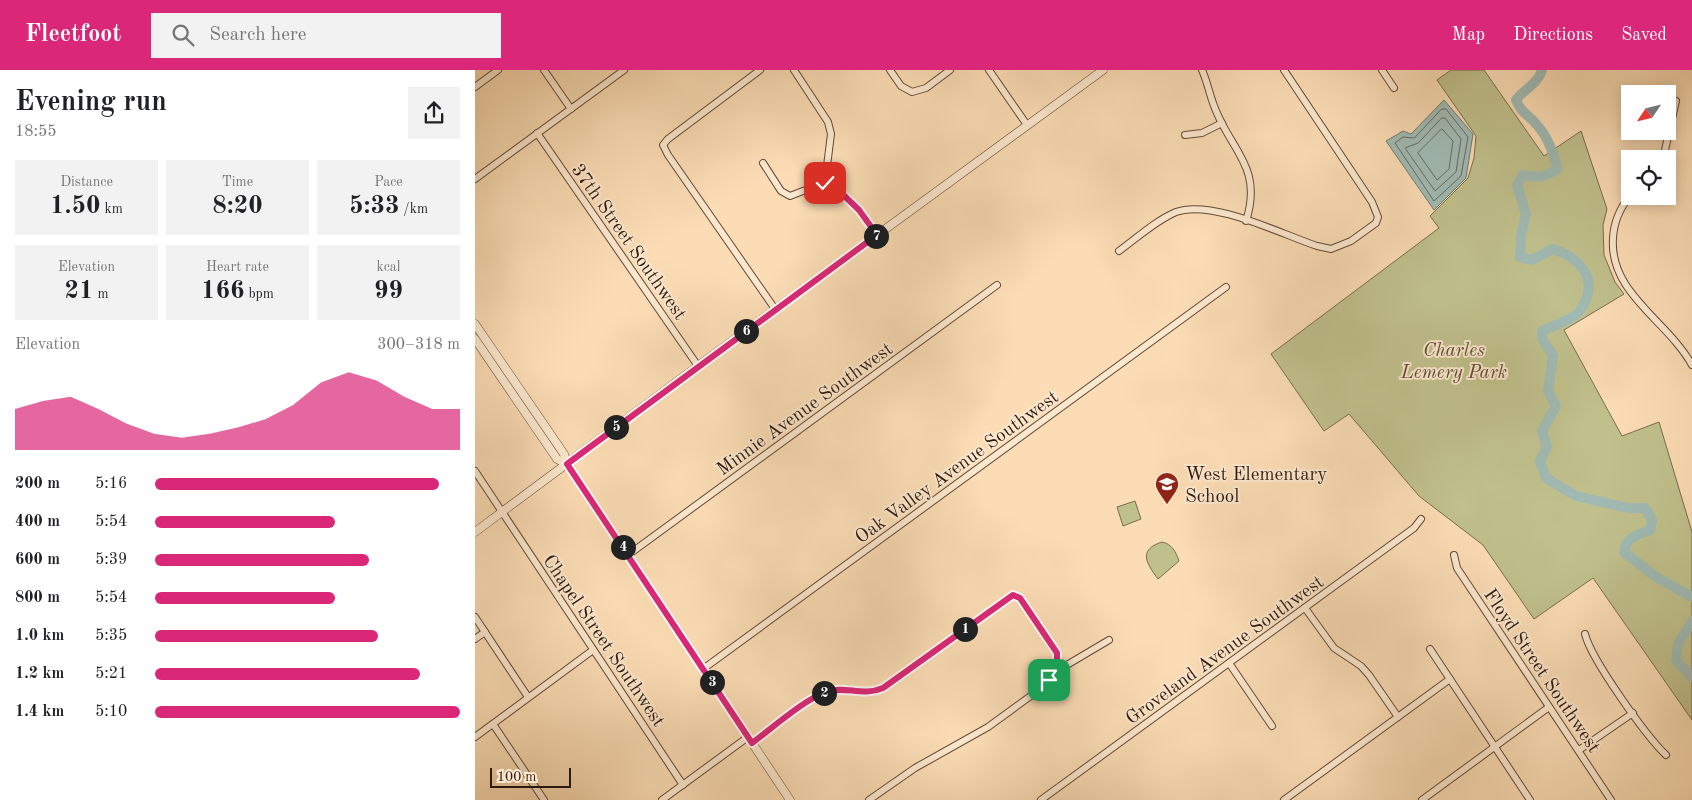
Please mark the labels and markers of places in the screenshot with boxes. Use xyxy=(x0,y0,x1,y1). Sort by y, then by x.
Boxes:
pin xyxy=(804,162,846,204)
pin: 7 xyxy=(863,224,889,248)
pin: 6 xyxy=(733,318,759,344)
pin: 5 xyxy=(603,414,629,440)
place label: West Elementary School xyxy=(1185,466,1327,507)
school or university icon: West Elementary School xyxy=(1154,471,1180,505)
pin: 4 xyxy=(611,534,635,560)
pin: 1 xyxy=(953,616,977,642)
pin xyxy=(1028,659,1070,701)
pin: 3 xyxy=(699,670,725,694)
pin: 2 xyxy=(811,680,837,706)

